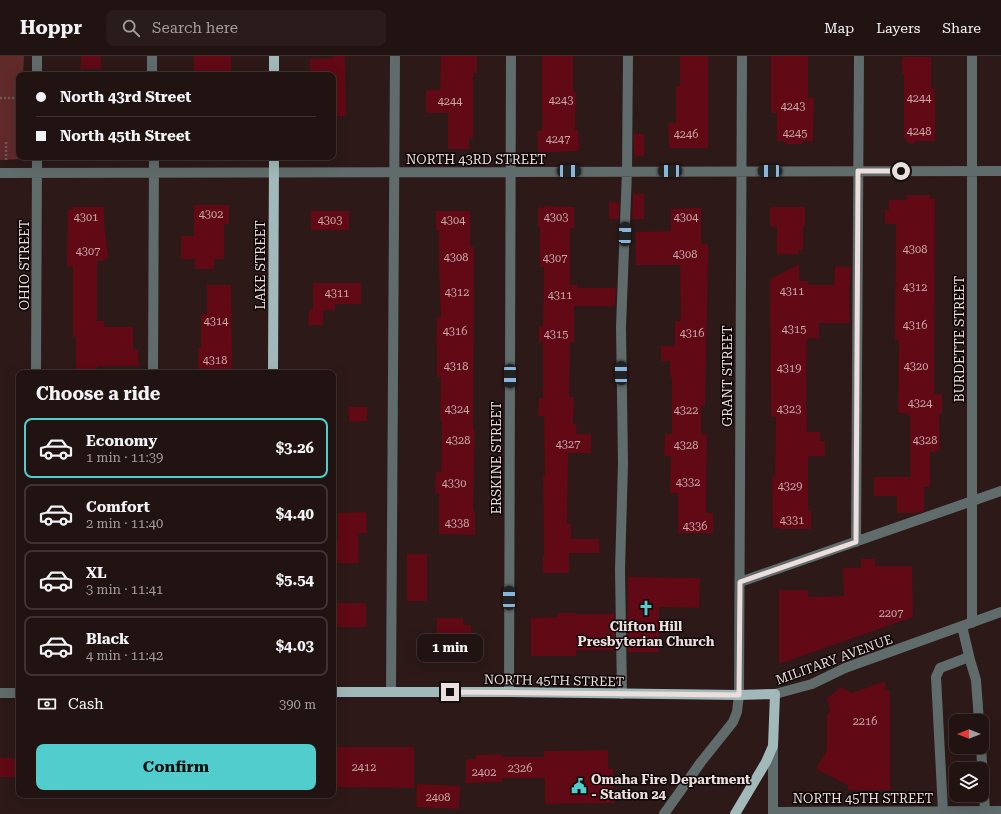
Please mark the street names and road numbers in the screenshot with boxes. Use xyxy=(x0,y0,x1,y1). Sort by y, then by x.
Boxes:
street label: NORTH 43RD STREET xyxy=(406,152,546,167)
street label: OHIO STREET xyxy=(17,219,32,310)
street label: LAKE STREET xyxy=(253,220,268,310)
street label: BURDETTE STREET xyxy=(952,276,967,402)
street label: GRANT STREET xyxy=(720,325,735,427)
street label: ERSKINE STREET xyxy=(489,401,504,514)
street label: MILITARY AVENUE xyxy=(774,631,895,688)
street label: NORTH 45TH STREET xyxy=(484,672,625,689)
street label: NORTH 45TH STREET xyxy=(793,791,934,806)

